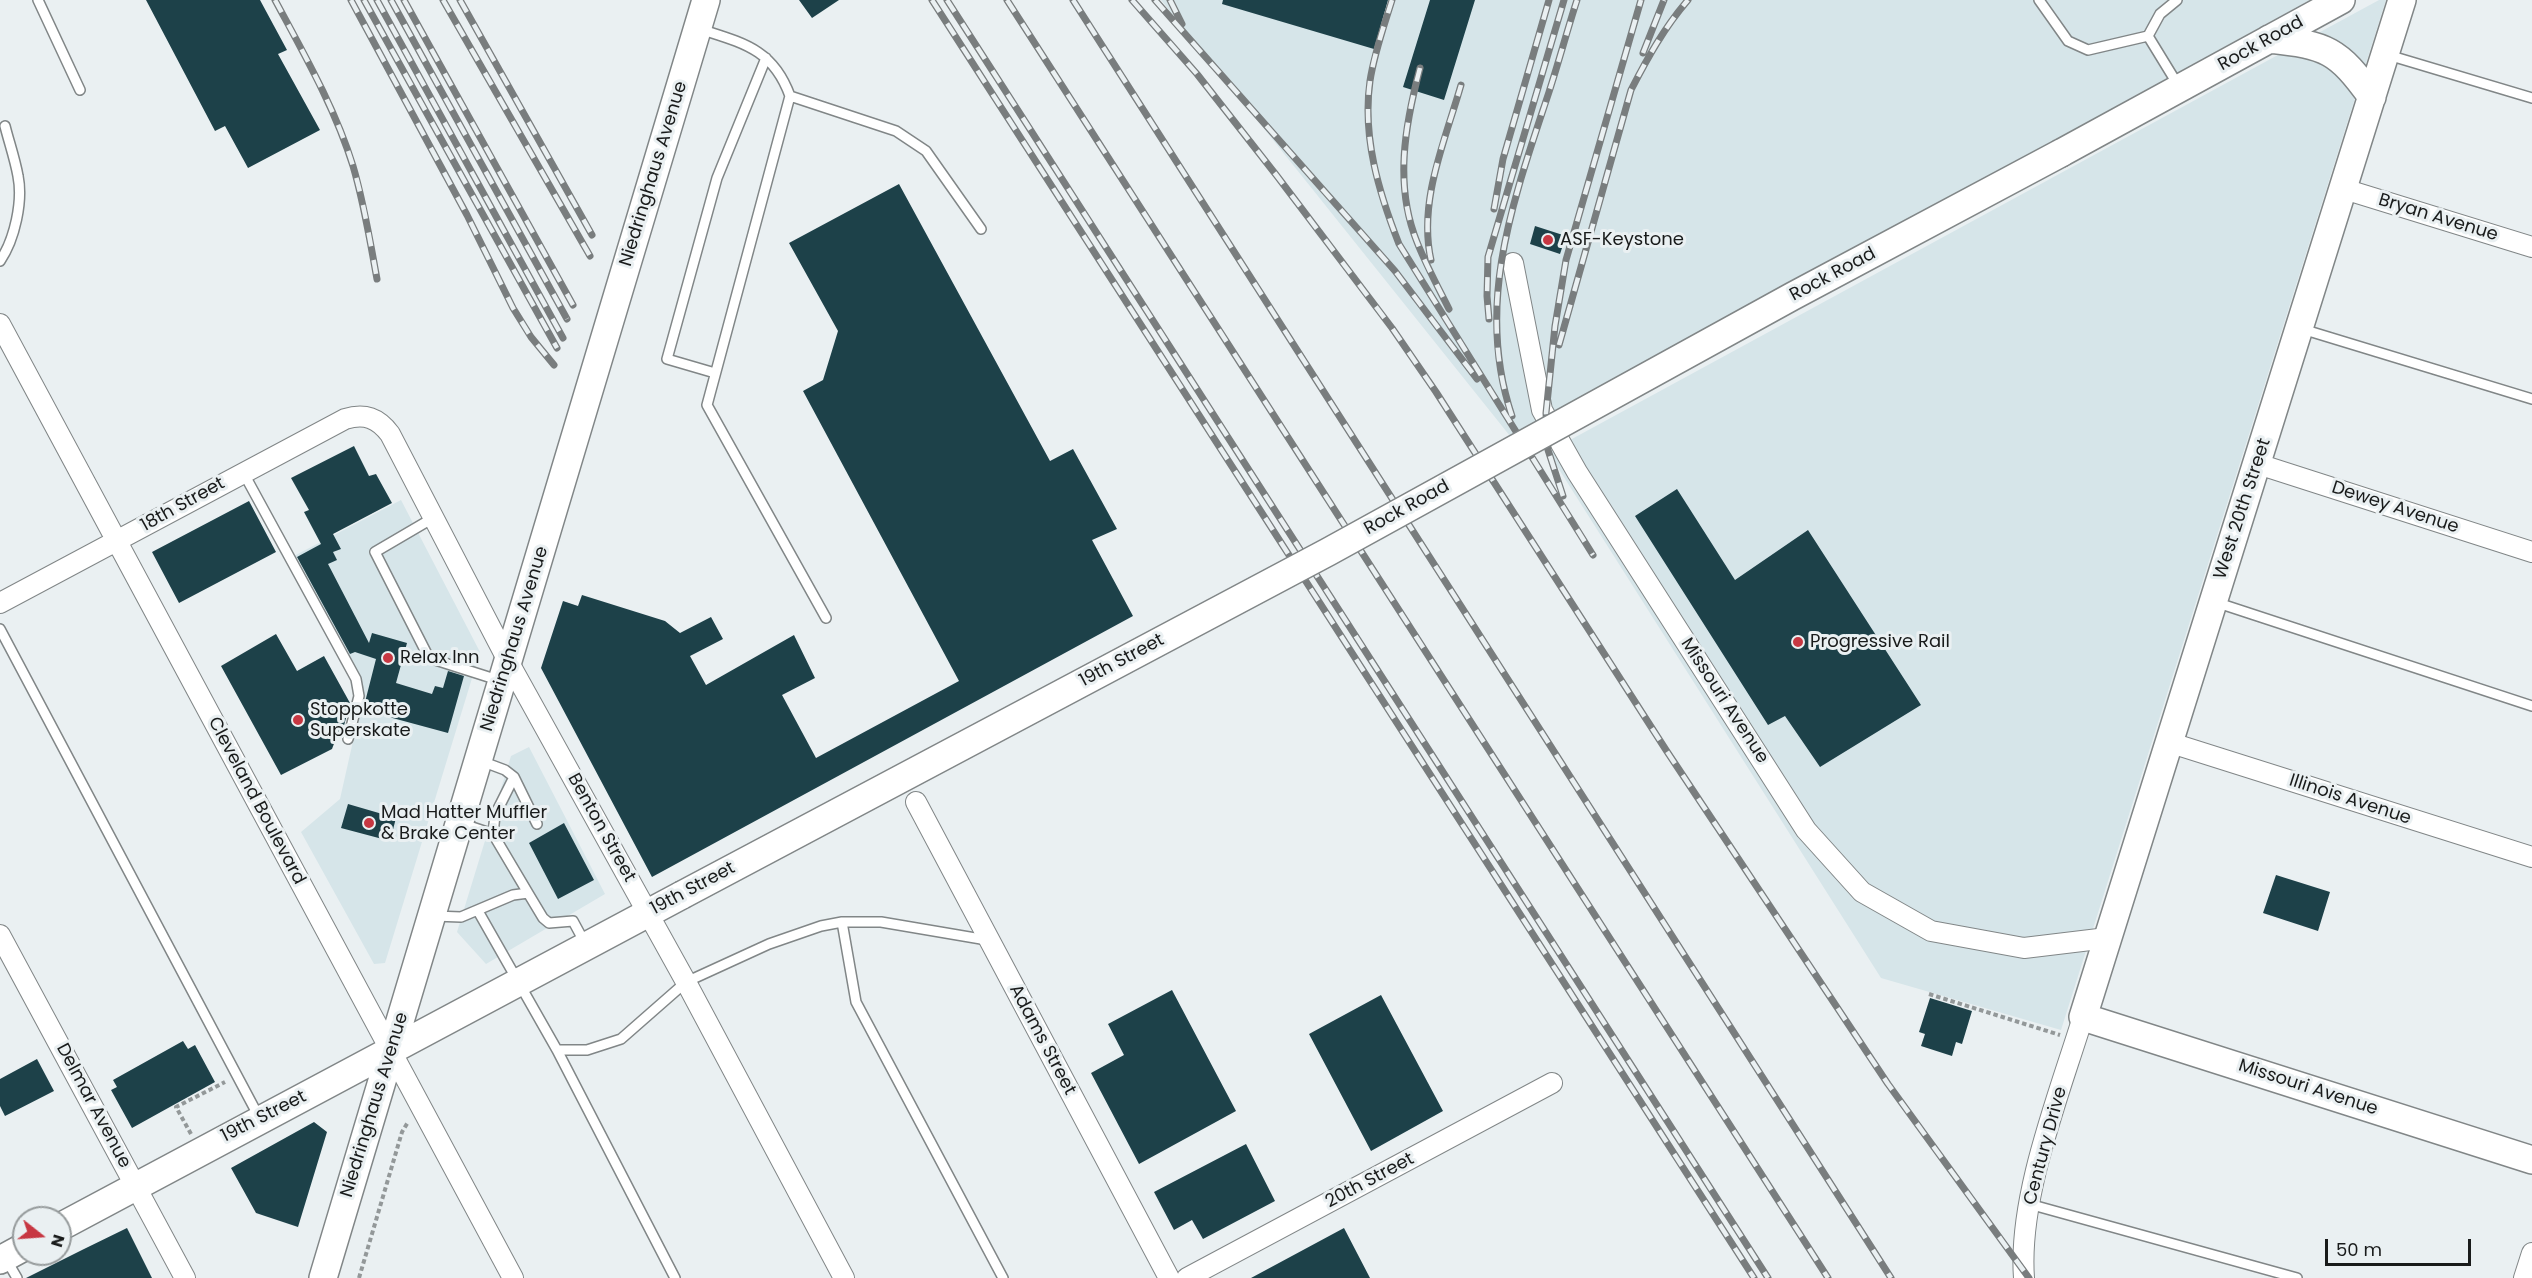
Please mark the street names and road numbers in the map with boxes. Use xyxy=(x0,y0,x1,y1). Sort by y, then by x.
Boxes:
street label: Rock Road xyxy=(2215,12,2307,76)
street label: Niedringhaus Avenue xyxy=(616,79,692,269)
street label: Bryan Avenue xyxy=(2376,190,2500,246)
street label: Rock Road xyxy=(1786,243,1880,307)
street label: West 20th Street xyxy=(2210,436,2276,582)
street label: 18th Street xyxy=(137,473,229,537)
street label: Rock Road xyxy=(1361,476,1453,540)
street label: Dewey Avenue xyxy=(2329,477,2461,539)
street label: Niedringhaus Avenue xyxy=(477,544,553,734)
street label: 19th Street xyxy=(1076,630,1168,692)
street label: Missouri Avenue xyxy=(1675,634,1773,768)
street label: Cleveland Boulevard xyxy=(203,714,309,888)
street label: Benton Street xyxy=(562,770,640,886)
street label: Illinois Avenue xyxy=(2286,770,2414,830)
street label: 19th Street xyxy=(647,858,739,920)
street label: Adams Street xyxy=(1004,981,1080,1099)
street label: Niedringhaus Avenue xyxy=(337,1010,413,1200)
street label: Delmar Avenue xyxy=(51,1040,135,1172)
street label: Missouri Avenue xyxy=(2236,1055,2380,1121)
street label: Century Drive xyxy=(2020,1085,2072,1207)
street label: 19th Street xyxy=(218,1086,310,1148)
street label: 20th Street xyxy=(1322,1149,1418,1213)

